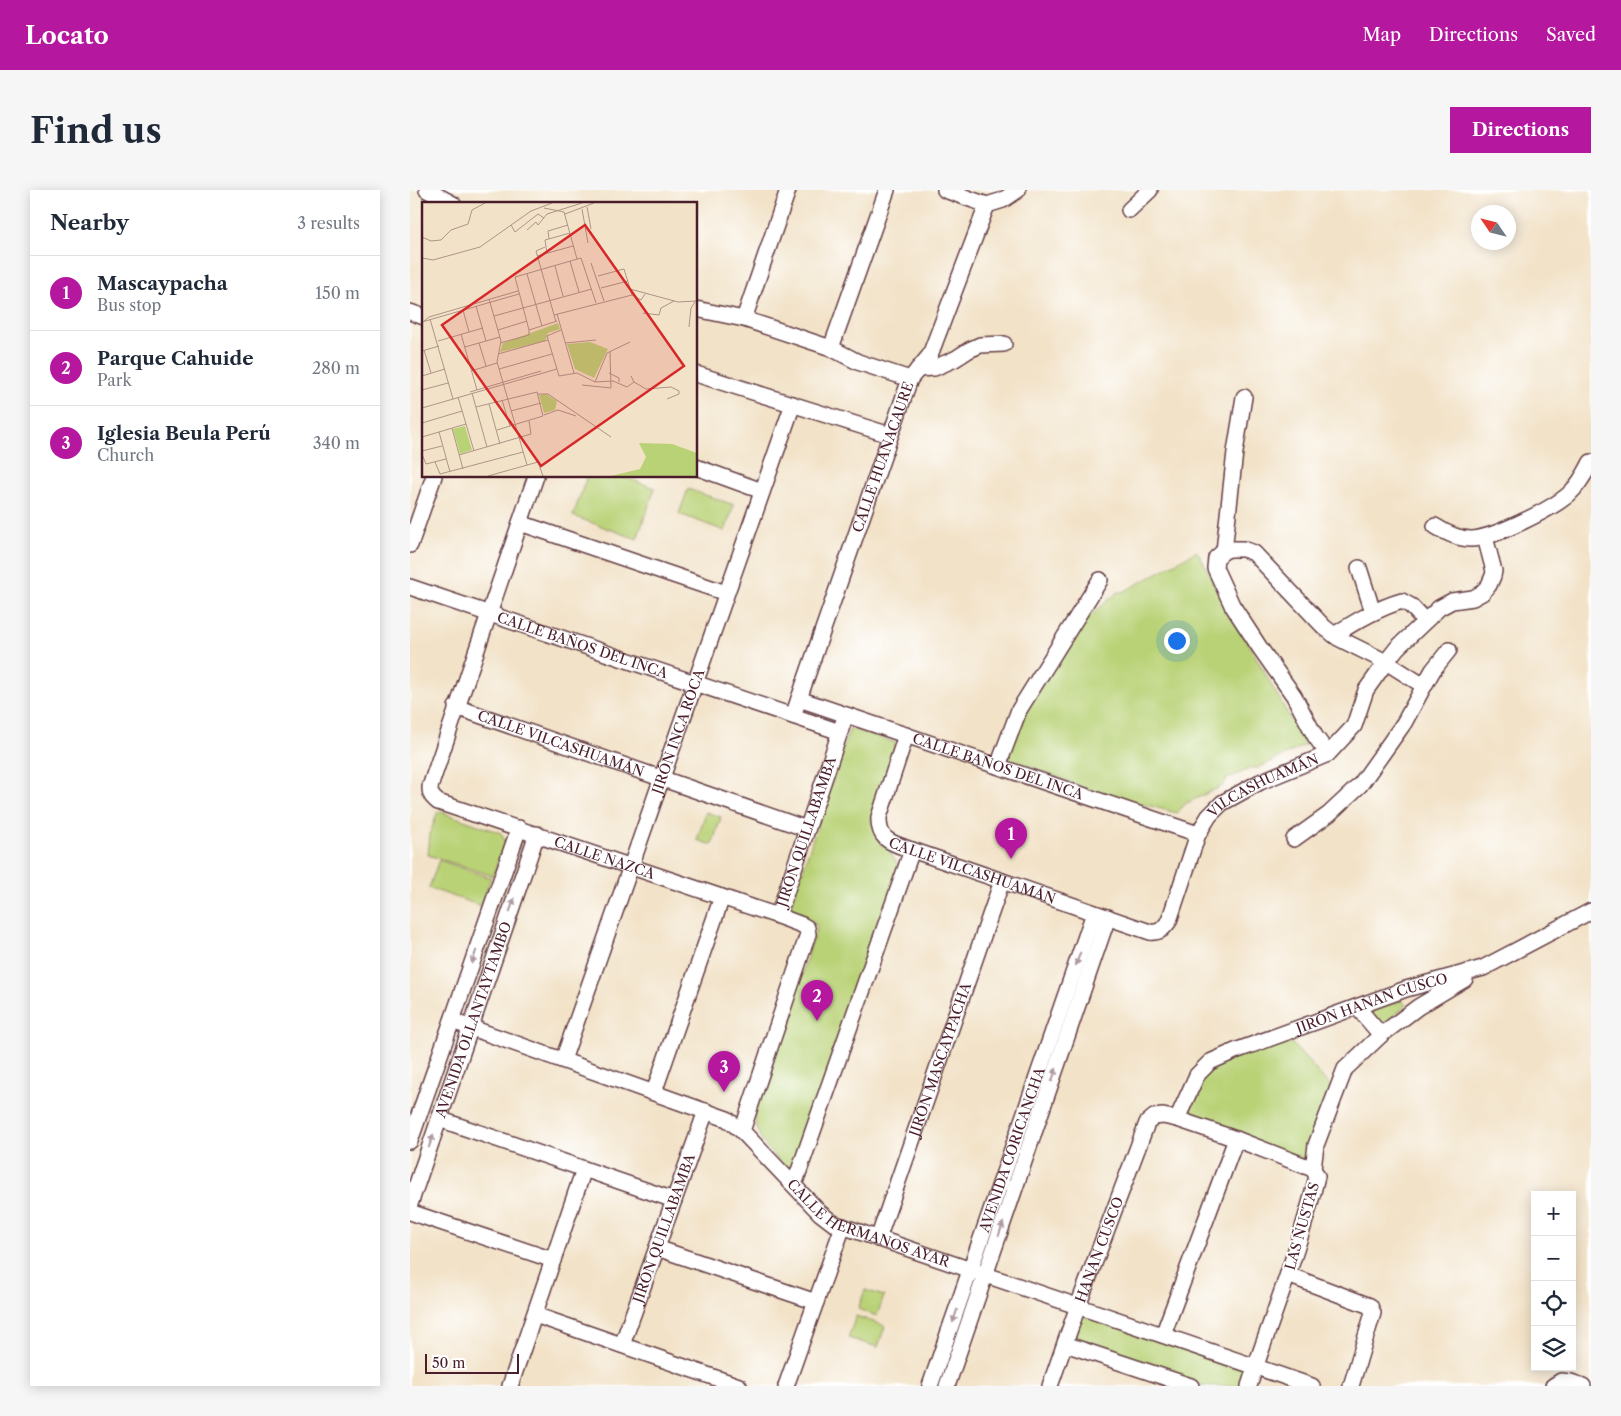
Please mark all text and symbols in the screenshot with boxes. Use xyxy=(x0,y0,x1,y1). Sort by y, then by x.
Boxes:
text: Locato xyxy=(25,21,109,50)
text: Map xyxy=(1362,24,1401,46)
text: Directions xyxy=(1429,24,1518,46)
text: Saved xyxy=(1546,24,1596,46)
button: Directions xyxy=(1450,107,1591,153)
text: Find us xyxy=(30,109,162,152)
inset map xyxy=(422,202,698,478)
north arrow xyxy=(1471,205,1516,250)
text: Nearby xyxy=(50,210,129,235)
text: 3 results xyxy=(297,213,360,233)
text: Mascaypacha xyxy=(97,272,228,295)
text: 1 xyxy=(62,283,70,303)
text: 150 m xyxy=(315,283,360,303)
text: Bus stop xyxy=(97,295,161,315)
text: Parque Cahuide xyxy=(97,347,254,370)
text: 2 xyxy=(61,358,71,378)
text: 280 m xyxy=(312,358,360,378)
text: Park xyxy=(97,370,132,390)
street label: CALLE HUANACAURE xyxy=(848,379,917,535)
text: Iglesia Beula Perú xyxy=(97,422,271,445)
text: 3 xyxy=(61,433,71,453)
text: 340 m xyxy=(313,433,360,453)
text: Church xyxy=(97,445,154,465)
street label: CALLE BAÑOS DEL INCA xyxy=(495,608,671,683)
your location xyxy=(1164,628,1190,654)
street label: JIRÓN INCA ROCA xyxy=(647,666,709,798)
street label: CALLE VILCASHUAMÁN xyxy=(475,706,647,781)
street label: CALLE BAÑOS DEL INCA xyxy=(910,729,1086,804)
street label: VILCASHUAMÁN xyxy=(1203,750,1322,822)
street label: JIRÓN QUILLABAMBA xyxy=(772,754,840,911)
pin: 1 xyxy=(995,818,1027,859)
street label: CALLE NAZCA xyxy=(552,833,658,883)
street label: CALLE VILCASHUAMÁN xyxy=(886,833,1058,908)
one-way arrow xyxy=(509,897,516,912)
street label: AVENIDA OLLANTAYTAMBO xyxy=(431,919,515,1121)
one-way arrow xyxy=(470,950,478,965)
one-way arrow xyxy=(1074,952,1082,967)
street label: JIRÓN HANAN CUSCO xyxy=(1291,969,1450,1038)
street label: JIRÓN MASCAYPACHA xyxy=(905,979,975,1141)
pin: 2 xyxy=(801,980,833,1021)
pin: 3 xyxy=(708,1051,740,1092)
street label: AVENIDA CORICANCHA xyxy=(975,1064,1049,1236)
one-way arrow xyxy=(1050,1067,1058,1082)
one-way arrow xyxy=(428,1133,436,1148)
street label: JIRÓN QUILLABAMBA xyxy=(628,1151,699,1307)
street label: CALLE HERMANOS AYAR xyxy=(783,1175,953,1271)
street label: LAS ÑUSTAS xyxy=(1280,1180,1323,1272)
map controls xyxy=(1531,1191,1576,1371)
button: + xyxy=(1531,1191,1576,1236)
street label: HANAN CUSCO xyxy=(1071,1194,1127,1305)
one-way arrow xyxy=(998,1221,1006,1236)
button: − xyxy=(1531,1236,1576,1281)
button: locate xyxy=(1531,1281,1576,1326)
one-way arrow xyxy=(951,1309,959,1324)
button: layers xyxy=(1531,1326,1576,1371)
scale bar xyxy=(425,1351,519,1374)
text: 50 m xyxy=(432,1354,465,1372)

